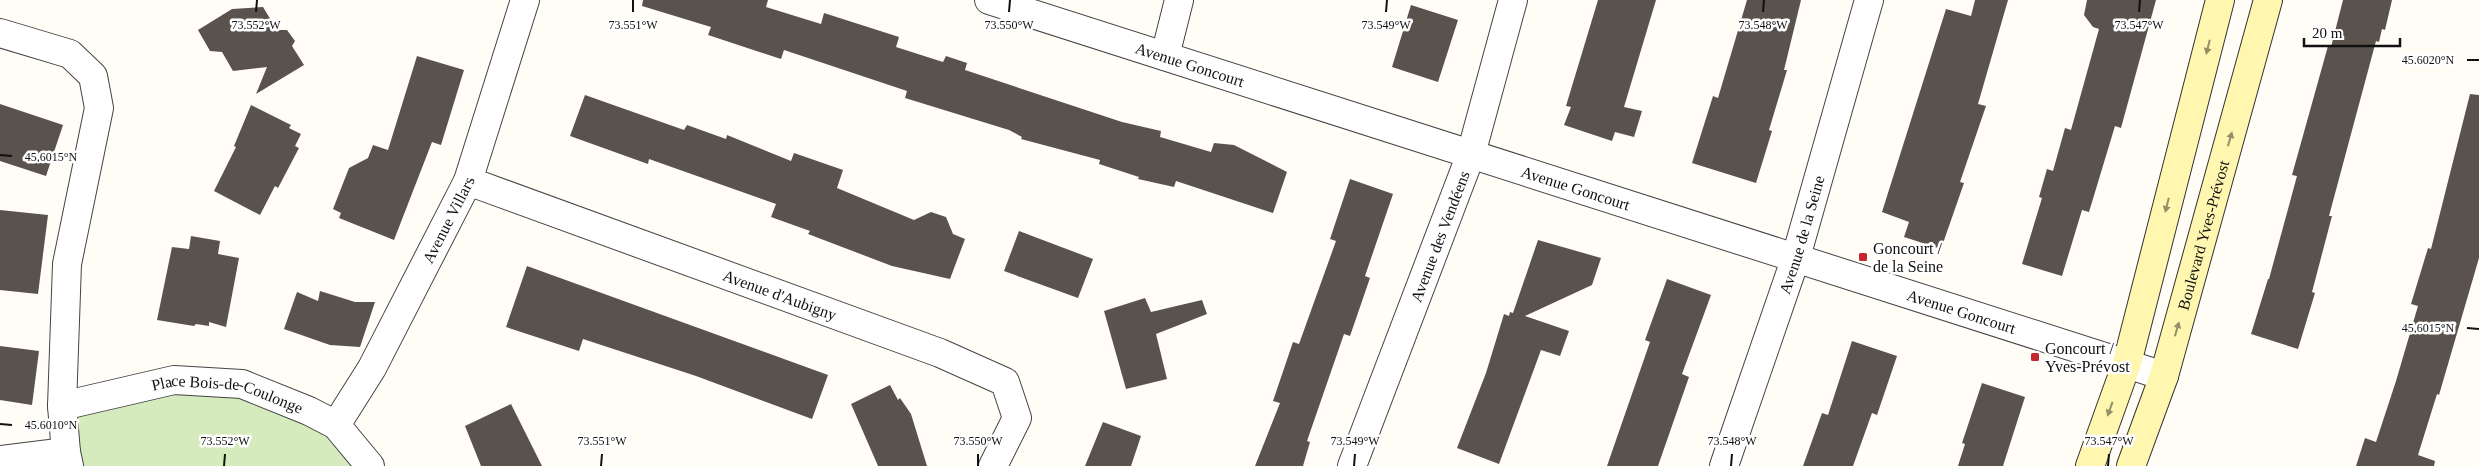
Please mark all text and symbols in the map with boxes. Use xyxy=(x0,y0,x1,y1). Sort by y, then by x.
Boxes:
scale bar xyxy=(2304,15,2400,47)
text: 73.552°W xyxy=(231,18,281,32)
text: 73.551°W xyxy=(608,18,658,32)
text: 73.550°W xyxy=(984,18,1034,32)
text: 73.549°W xyxy=(1361,18,1411,32)
text: 73.548°W xyxy=(1738,18,1788,32)
text: 73.547°W xyxy=(2114,18,2164,32)
text: 20 m xyxy=(2312,25,2343,41)
street label: Avenue Goncourt xyxy=(1134,39,1247,90)
one-way arrow xyxy=(2203,40,2211,55)
text: 45.6020°N xyxy=(2402,53,2455,67)
one-way arrow xyxy=(2226,131,2234,146)
text: 45.6015°N xyxy=(25,150,78,164)
street label: Boulevard Yves-Prévost xyxy=(2174,158,2232,312)
street label: Avenue Goncourt xyxy=(1519,162,1633,213)
street label: Avenue des Vendéens xyxy=(1407,168,1472,304)
street label: Avenue de la Seine xyxy=(1775,174,1827,296)
street label: Avenue Villars xyxy=(419,175,477,266)
one-way arrow xyxy=(2163,197,2171,212)
place label: Goncourt / de la Seine xyxy=(1873,240,1943,275)
marker: Goncourt / de la Seine xyxy=(1857,251,1869,263)
street label: Avenue d'Aubigny xyxy=(721,266,839,324)
street label: Avenue Goncourt xyxy=(1905,286,2018,337)
one-way arrow xyxy=(2173,321,2181,336)
text: 45.6015°N xyxy=(2402,321,2455,335)
place label: Goncourt / Yves-Prévost xyxy=(2045,340,2130,375)
marker: Goncourt / Yves-Prévost xyxy=(2029,351,2041,363)
street label: Place Bois-de-Coulonge xyxy=(150,371,305,416)
one-way arrow xyxy=(2106,401,2114,416)
text: 45.6010°N xyxy=(25,418,78,432)
text: 73.552°W xyxy=(200,434,250,448)
text: 73.551°W xyxy=(577,434,627,448)
text: 73.550°W xyxy=(953,434,1003,448)
text: 73.549°W xyxy=(1330,434,1380,448)
text: 73.548°W xyxy=(1707,434,1757,448)
text: 73.547°W xyxy=(2084,434,2134,448)

